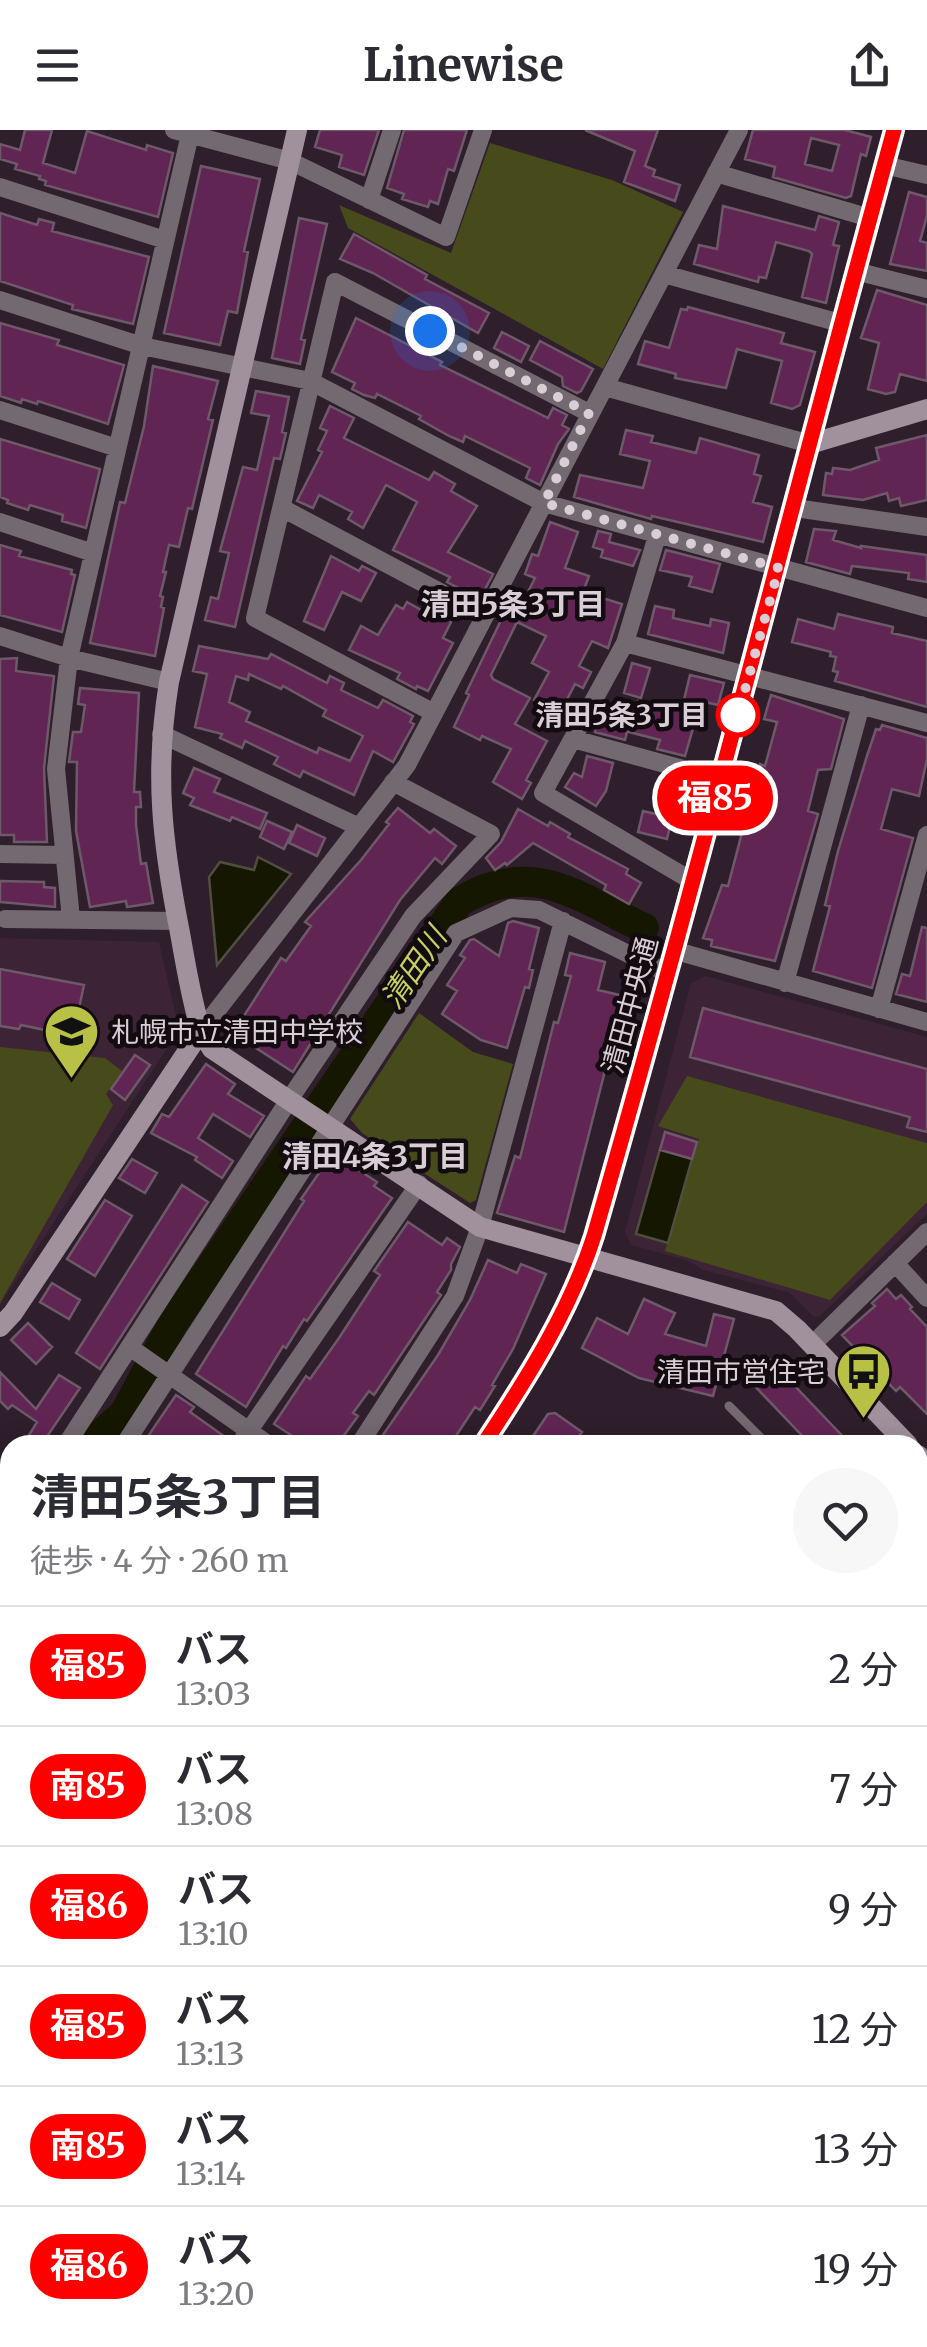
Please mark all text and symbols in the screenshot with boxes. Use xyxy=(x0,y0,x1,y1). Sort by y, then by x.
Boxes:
text: Linewise xyxy=(363,37,564,93)
icon: menu xyxy=(30,38,85,93)
icon: share xyxy=(842,38,897,93)
your location xyxy=(405,306,455,356)
district label: 清田5条3丁目 xyxy=(421,585,605,623)
marker: 清田5条3丁目 xyxy=(717,694,759,736)
place label: 清田5条3丁目 xyxy=(536,697,708,733)
line badge: 福85 xyxy=(658,766,772,830)
text: 福85 xyxy=(677,776,753,820)
water label: 清田川 xyxy=(372,917,456,1015)
street label: 清田中央通 xyxy=(594,933,666,1077)
school or university icon: 札幌市立清田中学校 xyxy=(42,1002,102,1081)
place label: 札幌市立清田中学校 xyxy=(111,1014,363,1050)
district label: 清田4条3丁目 xyxy=(282,1137,468,1175)
bus stop icon: 清田市営住宅 xyxy=(834,1342,894,1421)
place label: 清田市営住宅 xyxy=(657,1354,825,1390)
text: 清田5条3丁目 xyxy=(30,1467,326,1527)
button: heart xyxy=(793,1468,898,1573)
text: 徒歩 · 4 分 · 260 m xyxy=(30,1541,288,1581)
text: バス xyxy=(176,1626,252,1673)
text: 福85 xyxy=(50,1644,126,1688)
text: 2 分 xyxy=(828,1646,898,1693)
text: 13:03 xyxy=(176,1674,251,1714)
text: バス xyxy=(176,1746,252,1793)
text: 南85 xyxy=(50,1764,126,1808)
text: 7 分 xyxy=(829,1766,898,1813)
text: 13:08 xyxy=(176,1794,253,1834)
text: バス xyxy=(178,1866,254,1913)
text: 福86 xyxy=(50,1884,128,1928)
text: 9 分 xyxy=(828,1886,898,1933)
text: 13:10 xyxy=(178,1914,249,1954)
text: バス xyxy=(176,1986,252,2033)
text: 福85 xyxy=(50,2004,126,2048)
text: 12 分 xyxy=(812,2006,898,2053)
text: 13:13 xyxy=(176,2034,245,2074)
text: バス xyxy=(176,2106,252,2153)
text: 南85 xyxy=(50,2124,126,2168)
text: 13 分 xyxy=(813,2126,898,2173)
text: 13:14 xyxy=(176,2154,245,2194)
text: バス xyxy=(178,2226,254,2273)
text: 福86 xyxy=(50,2244,128,2288)
text: 19 分 xyxy=(813,2246,898,2293)
text: 13:20 xyxy=(178,2274,255,2314)

